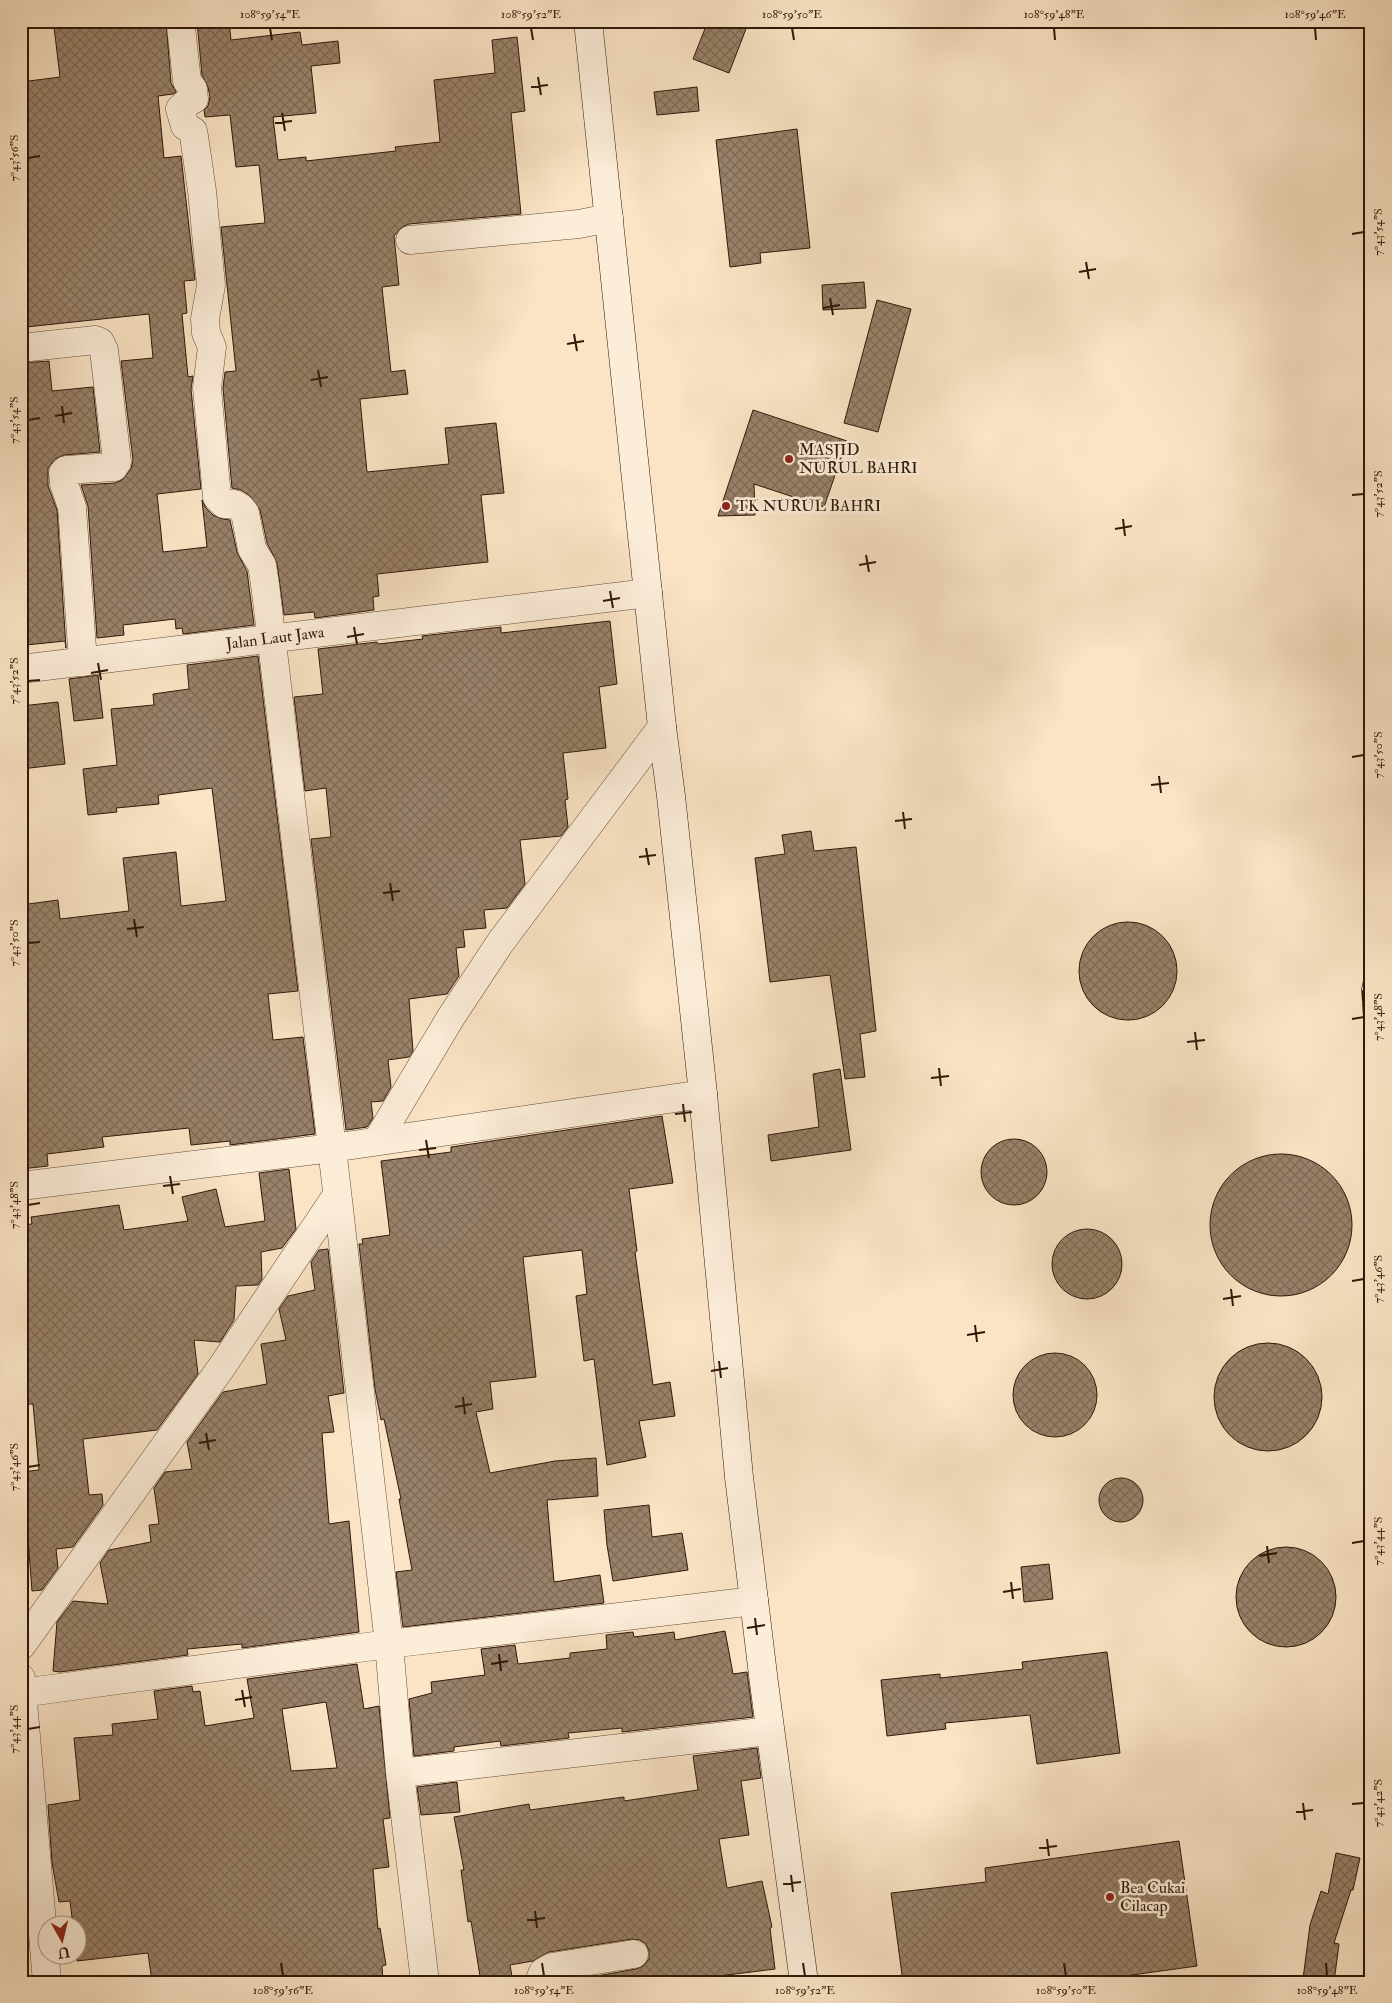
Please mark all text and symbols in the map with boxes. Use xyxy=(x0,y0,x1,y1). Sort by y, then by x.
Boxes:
text: 108°59'54"E xyxy=(240,7,300,22)
text: 108°59'52"E xyxy=(501,7,561,22)
text: 108°59'50"E xyxy=(762,7,822,22)
text: 108°59'48"E xyxy=(1024,7,1085,22)
text: 108°59'46"E xyxy=(1284,7,1346,22)
text: 7°43'56"S xyxy=(7,134,22,182)
text: 7°43'54"S xyxy=(1371,208,1386,256)
text: 7°43'54"S xyxy=(7,396,22,444)
place label: MASJID NURUL BAHRI xyxy=(799,440,918,478)
marker: MASJID NURUL BAHRI xyxy=(783,453,795,465)
text: 7°43'52"S xyxy=(1371,470,1386,518)
place label: TK NURUL BAHRI xyxy=(736,496,881,516)
marker: TK NURUL BAHRI xyxy=(720,500,732,512)
street label: Jalan Laut Jawa xyxy=(224,622,326,655)
text: 7°43'52"S xyxy=(7,657,22,705)
text: 7°43'50"S xyxy=(1371,731,1386,779)
text: 7°43'50"S xyxy=(7,919,22,967)
text: 7°43'48"S xyxy=(1371,993,1386,1041)
text: 7°43'48"S xyxy=(7,1181,22,1229)
text: 7°43'46"S xyxy=(1371,1255,1386,1303)
text: 7°43'46"S xyxy=(7,1443,22,1491)
text: 7°43'44"S xyxy=(1371,1517,1386,1565)
text: 7°43'44"S xyxy=(7,1705,22,1753)
text: 7°43'42"S xyxy=(1371,1779,1386,1827)
place label: Bea Cukai Cilacap xyxy=(1120,1878,1185,1917)
marker: Bea Cukai Cilacap xyxy=(1104,1891,1116,1903)
north arrow xyxy=(38,1916,88,1966)
text: U xyxy=(56,1943,71,1962)
text: 108°59'56"E xyxy=(253,1983,313,1998)
text: 108°59'54"E xyxy=(514,1983,574,1998)
text: 108°59'52"E xyxy=(775,1983,835,1998)
text: 108°59'50"E xyxy=(1036,1983,1096,1998)
text: 108°59'48"E xyxy=(1297,1983,1358,1998)

